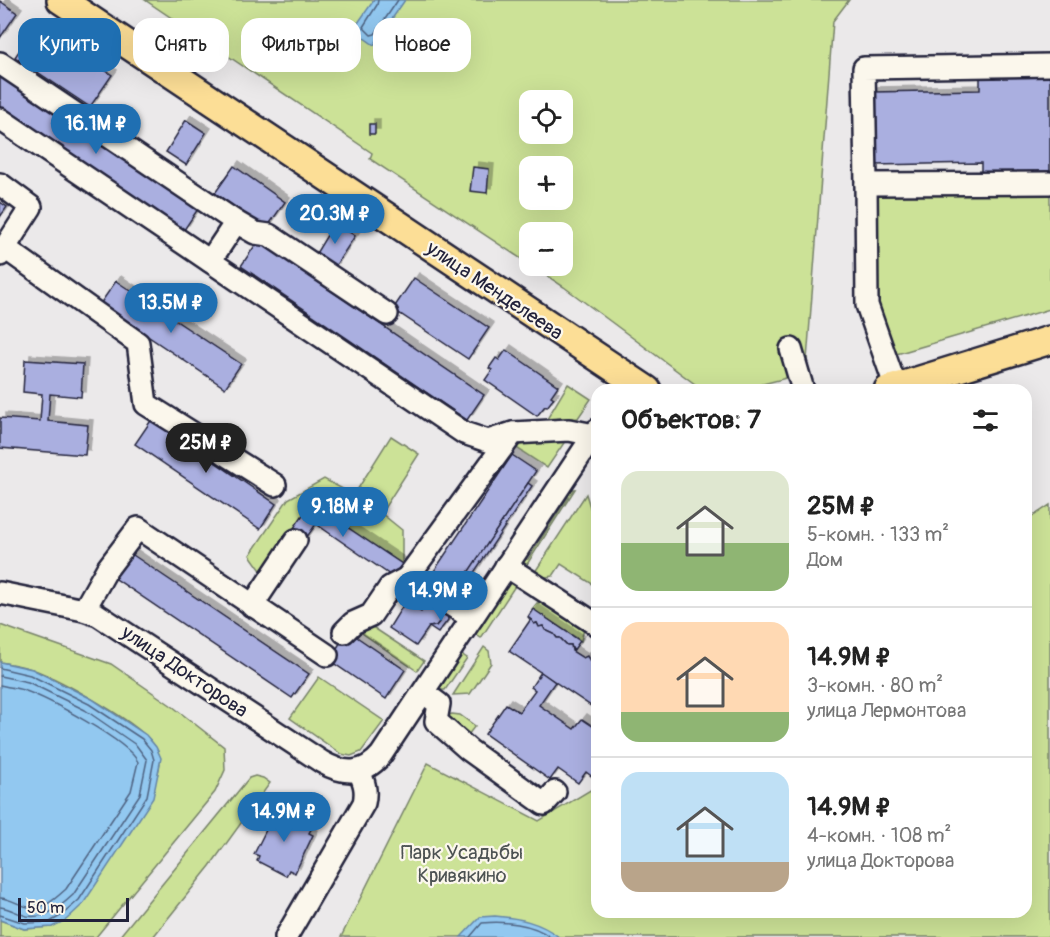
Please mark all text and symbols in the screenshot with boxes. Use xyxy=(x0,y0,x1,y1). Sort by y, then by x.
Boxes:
chip: Купить xyxy=(18,18,121,72)
chip: Снять xyxy=(133,18,229,72)
chip: Фильтры xyxy=(241,18,361,72)
chip: Новое xyxy=(373,18,471,72)
map controls xyxy=(519,90,573,276)
button: locate xyxy=(519,90,573,144)
pin: 16.1M ₽ xyxy=(41,104,151,155)
text: 16.1M ₽ xyxy=(65,111,127,136)
button: + xyxy=(519,156,573,210)
pin: 20.3M ₽ xyxy=(280,194,390,245)
text: 20.3M ₽ xyxy=(299,201,371,226)
button: − xyxy=(519,222,573,276)
street label: улица Менделеева xyxy=(421,235,568,345)
pin: 13.5M ₽ xyxy=(116,283,226,334)
text: 13.5M ₽ xyxy=(139,290,203,315)
text: Объектов: 7 xyxy=(621,404,761,436)
icon: filters xyxy=(969,404,1002,437)
pin: 25M ₽ xyxy=(164,423,248,474)
text: 25M ₽ xyxy=(180,430,232,455)
pin: 9.18M ₽ xyxy=(288,487,398,538)
text: 25M ₽ xyxy=(807,490,876,522)
text: 9.18M ₽ xyxy=(311,494,375,519)
icon: home xyxy=(669,495,741,567)
text: 5-комн. · 133 m² xyxy=(807,522,949,547)
text: Дом xyxy=(807,547,843,572)
pin: 14.9M ₽ xyxy=(386,571,496,622)
text: 14.9M ₽ xyxy=(409,578,473,603)
street label: улица Докторова xyxy=(116,619,253,723)
text: 14.9M ₽ xyxy=(807,641,891,673)
icon: home xyxy=(669,646,741,718)
text: 3-комн. · 80 m² xyxy=(807,673,943,698)
text: улица Лермонтова xyxy=(807,698,966,723)
text: 14.9M ₽ xyxy=(807,791,891,823)
pin: 14.9M ₽ xyxy=(229,792,339,843)
icon: home xyxy=(669,796,741,868)
text: 14.9M ₽ xyxy=(252,799,316,824)
text: 4-комн. · 108 m² xyxy=(807,823,951,848)
park label: Парк Усадьбы Кривякино xyxy=(401,840,523,888)
text: улица Докторова xyxy=(807,848,954,873)
scale bar xyxy=(18,895,129,922)
text: 50 m xyxy=(27,898,64,918)

